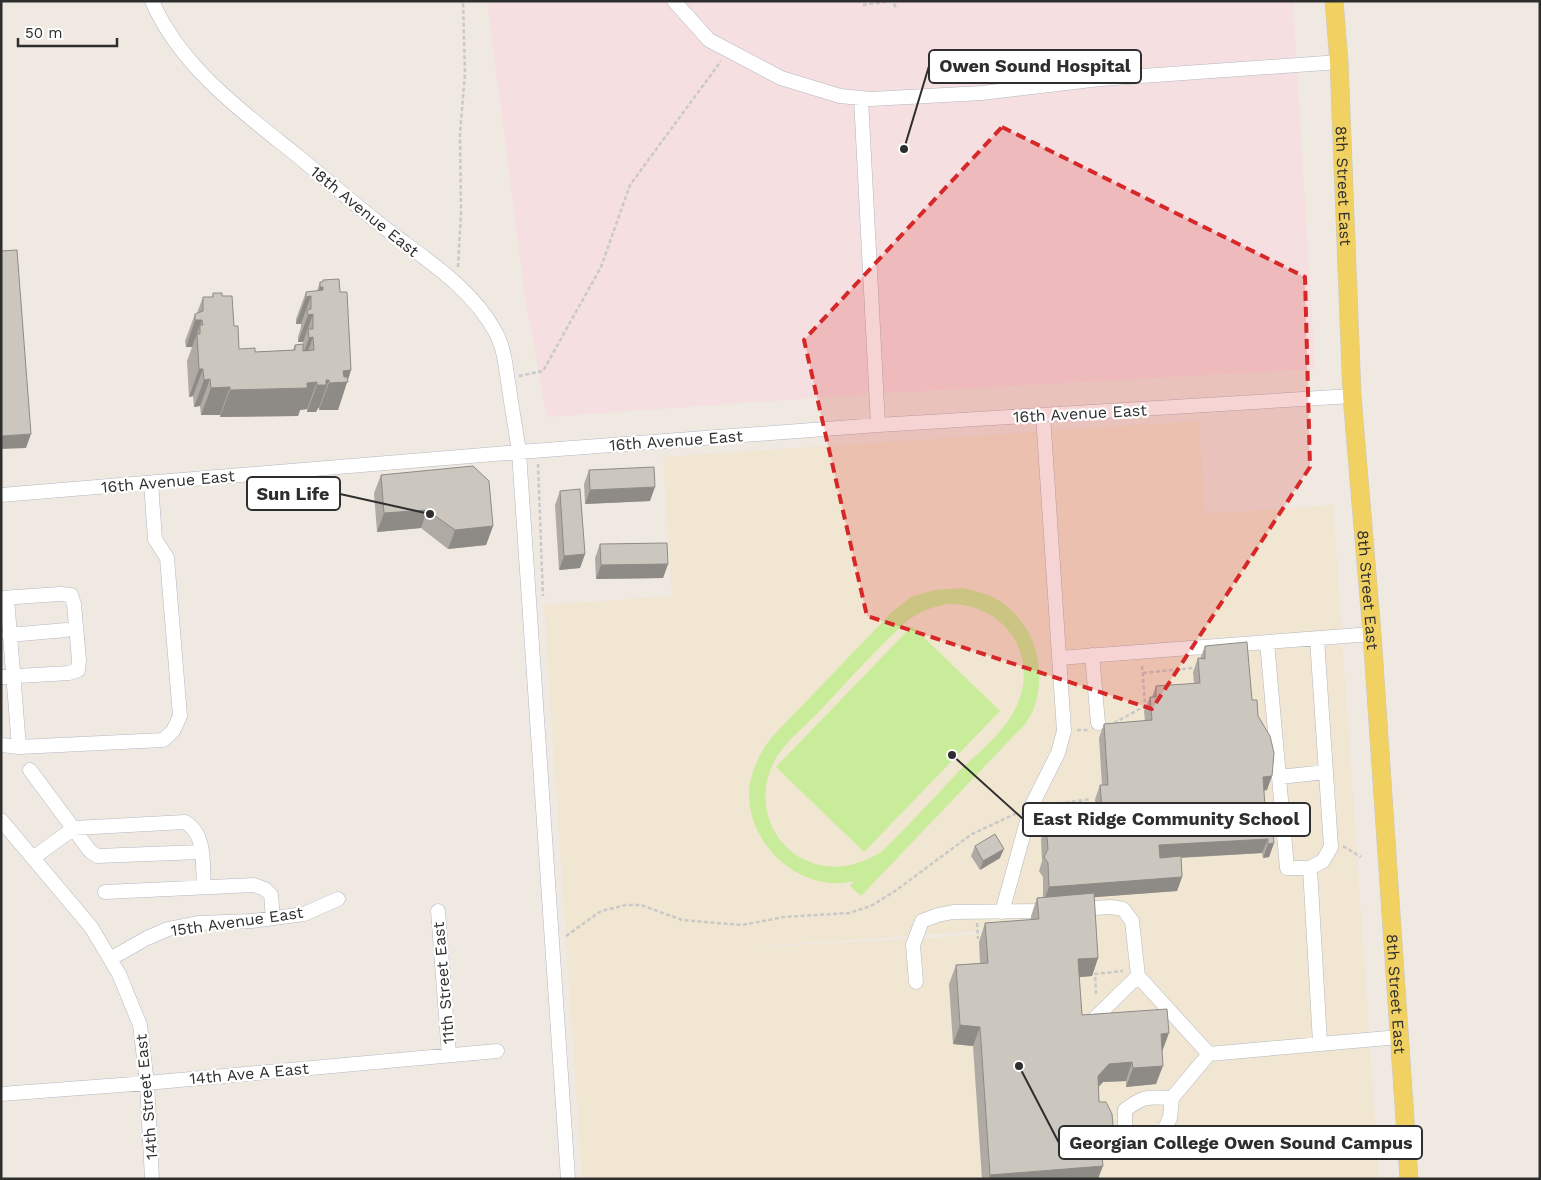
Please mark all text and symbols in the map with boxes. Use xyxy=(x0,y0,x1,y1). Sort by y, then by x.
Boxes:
scale bar xyxy=(18,15,116,47)
text: 50 m xyxy=(25,24,62,42)
callout: Owen Sound Hospital xyxy=(929,50,1141,83)
text: Owen Sound Hospital xyxy=(939,55,1131,76)
street label: 8th Street East xyxy=(1331,125,1355,246)
street label: 18th Avenue East xyxy=(307,162,423,261)
street label: 16th Avenue East xyxy=(1013,400,1148,426)
street label: 16th Avenue East xyxy=(609,426,744,455)
street label: 16th Avenue East xyxy=(101,466,236,497)
callout: Sun Life xyxy=(247,477,340,510)
text: Sun Life xyxy=(257,483,329,504)
street label: 8th Street East xyxy=(1353,529,1382,651)
callout: East Ridge Community School xyxy=(1023,803,1310,836)
text: East Ridge Community School xyxy=(1033,808,1299,829)
street label: 15th Avenue East xyxy=(170,903,305,940)
street label: 11th Street East xyxy=(429,921,458,1045)
street label: 8th Street East xyxy=(1382,933,1409,1055)
street label: 14th Street East xyxy=(132,1033,161,1161)
street label: 14th Ave A East xyxy=(189,1059,310,1088)
callout: Georgian College Owen Sound Campus xyxy=(1059,1126,1422,1159)
text: Georgian College Owen Sound Campus xyxy=(1069,1132,1413,1153)

